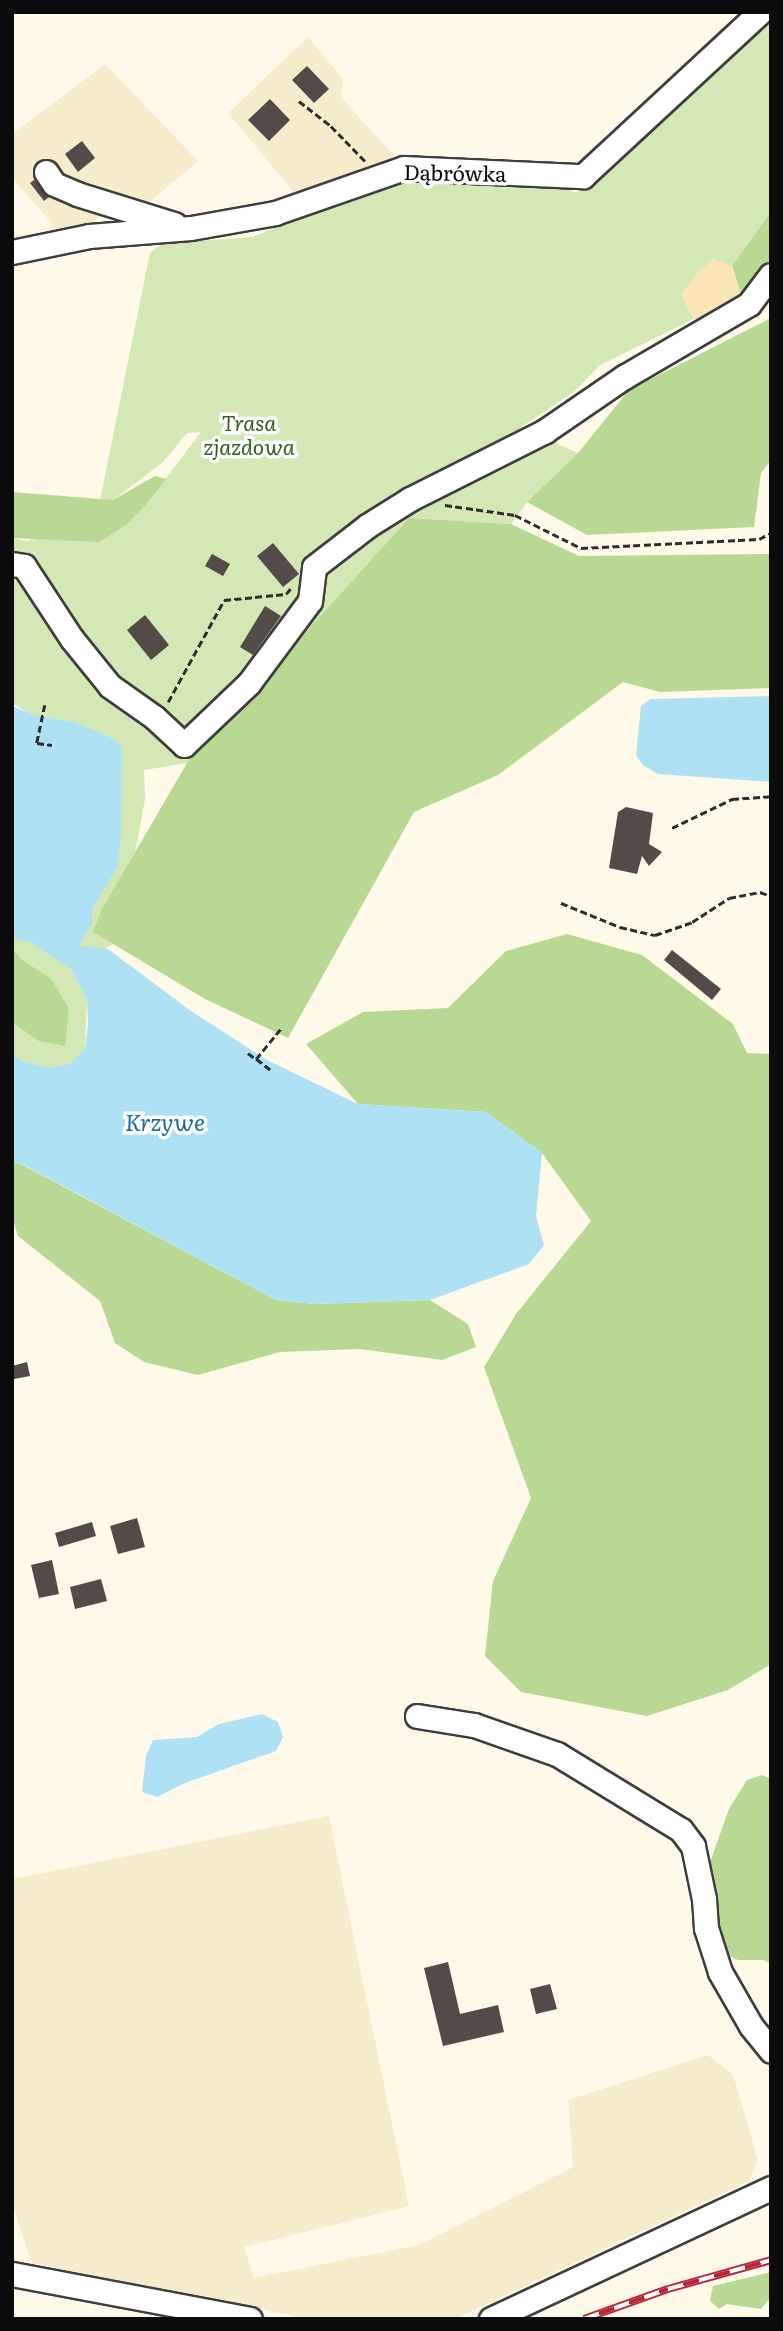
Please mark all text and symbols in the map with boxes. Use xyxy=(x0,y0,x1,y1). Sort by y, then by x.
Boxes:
street label: Dąbrówka xyxy=(403,159,507,185)
park label: Trasa zjazdowa xyxy=(203,409,295,459)
water label: Krzywe xyxy=(125,1107,205,1135)

